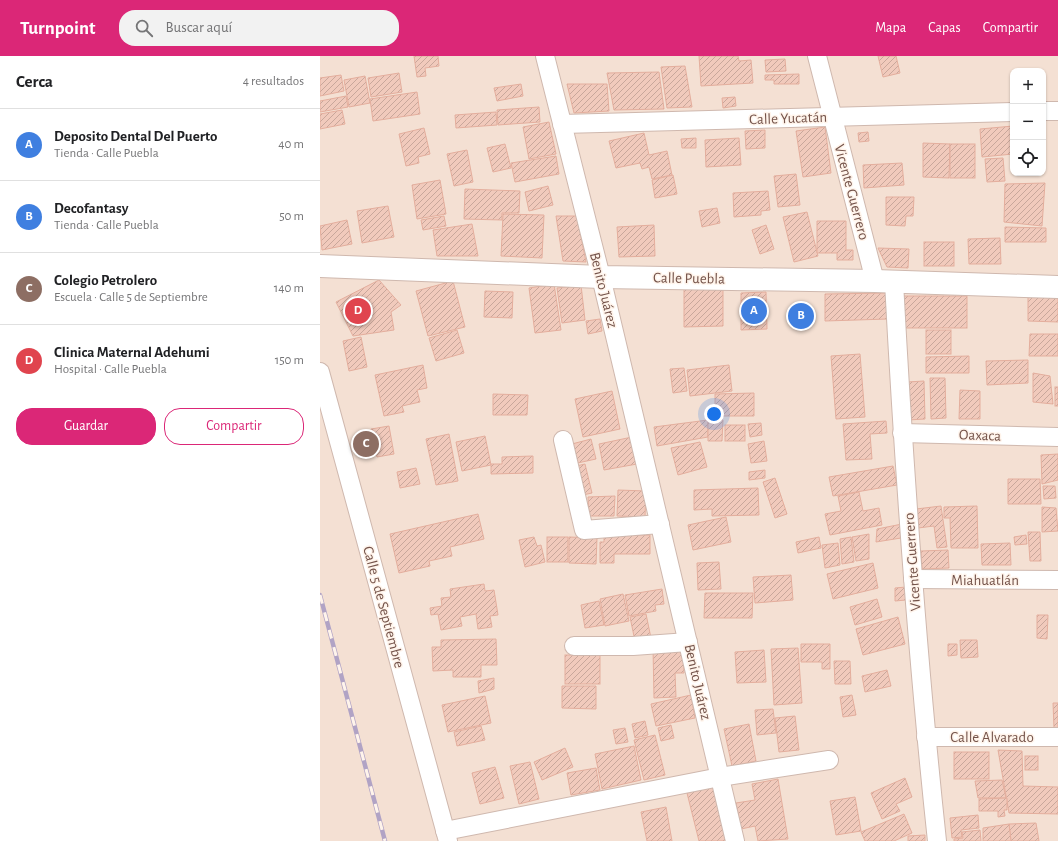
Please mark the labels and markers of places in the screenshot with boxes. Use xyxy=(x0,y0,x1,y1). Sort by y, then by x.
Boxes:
pin: D xyxy=(345,296,371,326)
pin: A xyxy=(741,296,767,326)
pin: B xyxy=(788,301,814,331)
pin: C xyxy=(353,429,379,459)

